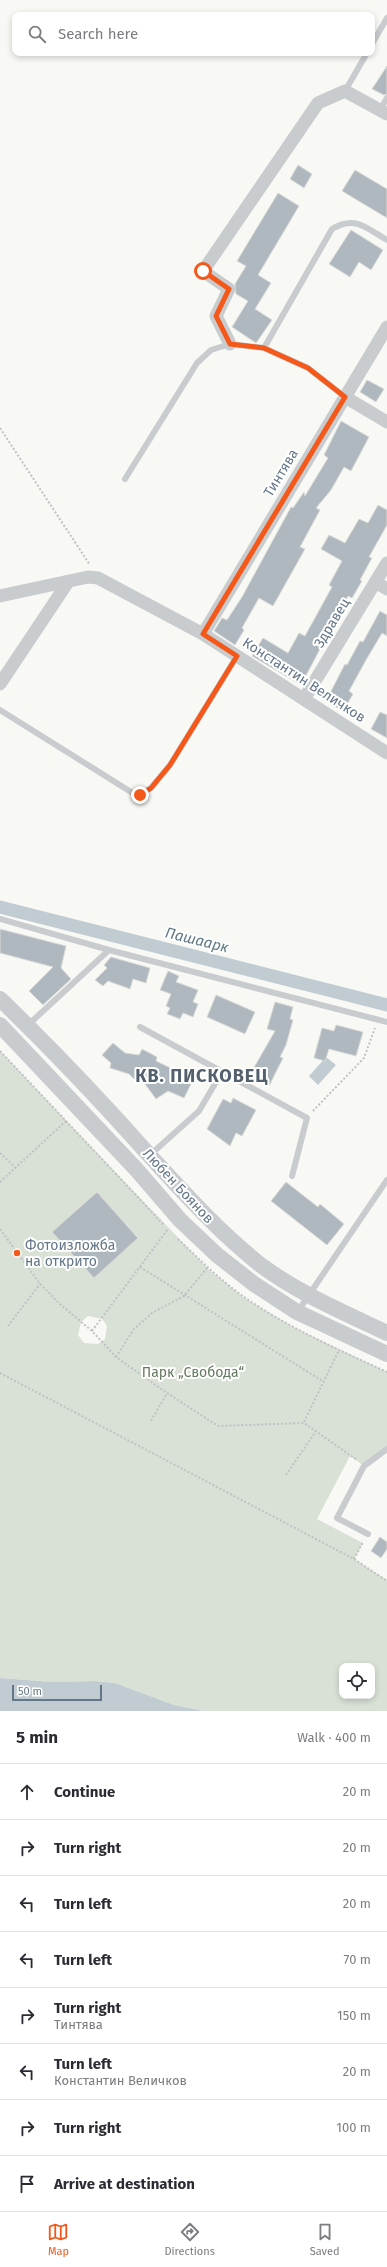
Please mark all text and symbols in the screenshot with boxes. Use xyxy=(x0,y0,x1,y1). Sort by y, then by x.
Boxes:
search box xyxy=(12,12,375,56)
icon: search xyxy=(26,23,48,45)
text: Search here xyxy=(58,25,138,43)
route start xyxy=(194,262,212,280)
street label: Тинтява xyxy=(260,446,302,500)
street label: Здравец xyxy=(311,595,353,651)
street label: Константин Величков xyxy=(239,634,369,726)
route end xyxy=(131,786,149,804)
water label: Пашаарк xyxy=(163,923,231,957)
district label: КВ. ПИСКОВЕЦ xyxy=(135,1065,269,1087)
street label: Любен Боянов xyxy=(139,1145,217,1227)
place label: Фотоизложба на открито xyxy=(25,1237,115,1270)
marker: Фотоизложба на открито xyxy=(12,1248,22,1258)
park label: Парк „Свобода“ xyxy=(142,1364,245,1381)
map controls xyxy=(339,1663,375,1699)
button: locate xyxy=(339,1663,375,1699)
scale bar xyxy=(12,1683,102,1702)
text: 50 m xyxy=(18,1685,42,1698)
text: 5 min xyxy=(16,1727,58,1748)
text: Walk · 400 m xyxy=(297,1730,371,1745)
icon: ahead xyxy=(16,1781,38,1803)
text: Continue xyxy=(54,1783,115,1801)
text: 20 m xyxy=(343,1784,371,1799)
icon: right xyxy=(16,1837,38,1859)
text: Turn right xyxy=(54,1839,121,1857)
text: 20 m xyxy=(343,1840,371,1855)
icon: left xyxy=(16,1893,38,1915)
text: Turn left xyxy=(54,1895,112,1913)
text: 20 m xyxy=(343,1896,371,1911)
icon: left xyxy=(16,1949,38,1971)
text: Turn left xyxy=(54,1951,112,1969)
text: 70 m xyxy=(344,1952,371,1967)
text: Turn right xyxy=(54,1999,121,2017)
icon: right xyxy=(16,2005,38,2027)
text: 150 m xyxy=(337,2008,371,2023)
text: Тинтява xyxy=(54,2017,103,2032)
text: Turn left xyxy=(54,2055,112,2073)
icon: left xyxy=(16,2061,38,2083)
text: 20 m xyxy=(343,2064,371,2079)
text: Константин Величков xyxy=(54,2073,187,2088)
icon: right xyxy=(16,2117,38,2139)
text: Turn right xyxy=(54,2119,121,2137)
text: 100 m xyxy=(336,2120,371,2135)
icon: arrive xyxy=(16,2173,38,2195)
text: Arrive at destination xyxy=(54,2175,195,2193)
tab: Map xyxy=(47,2221,69,2258)
tab: Directions xyxy=(164,2221,215,2258)
tab: Saved xyxy=(310,2221,340,2258)

